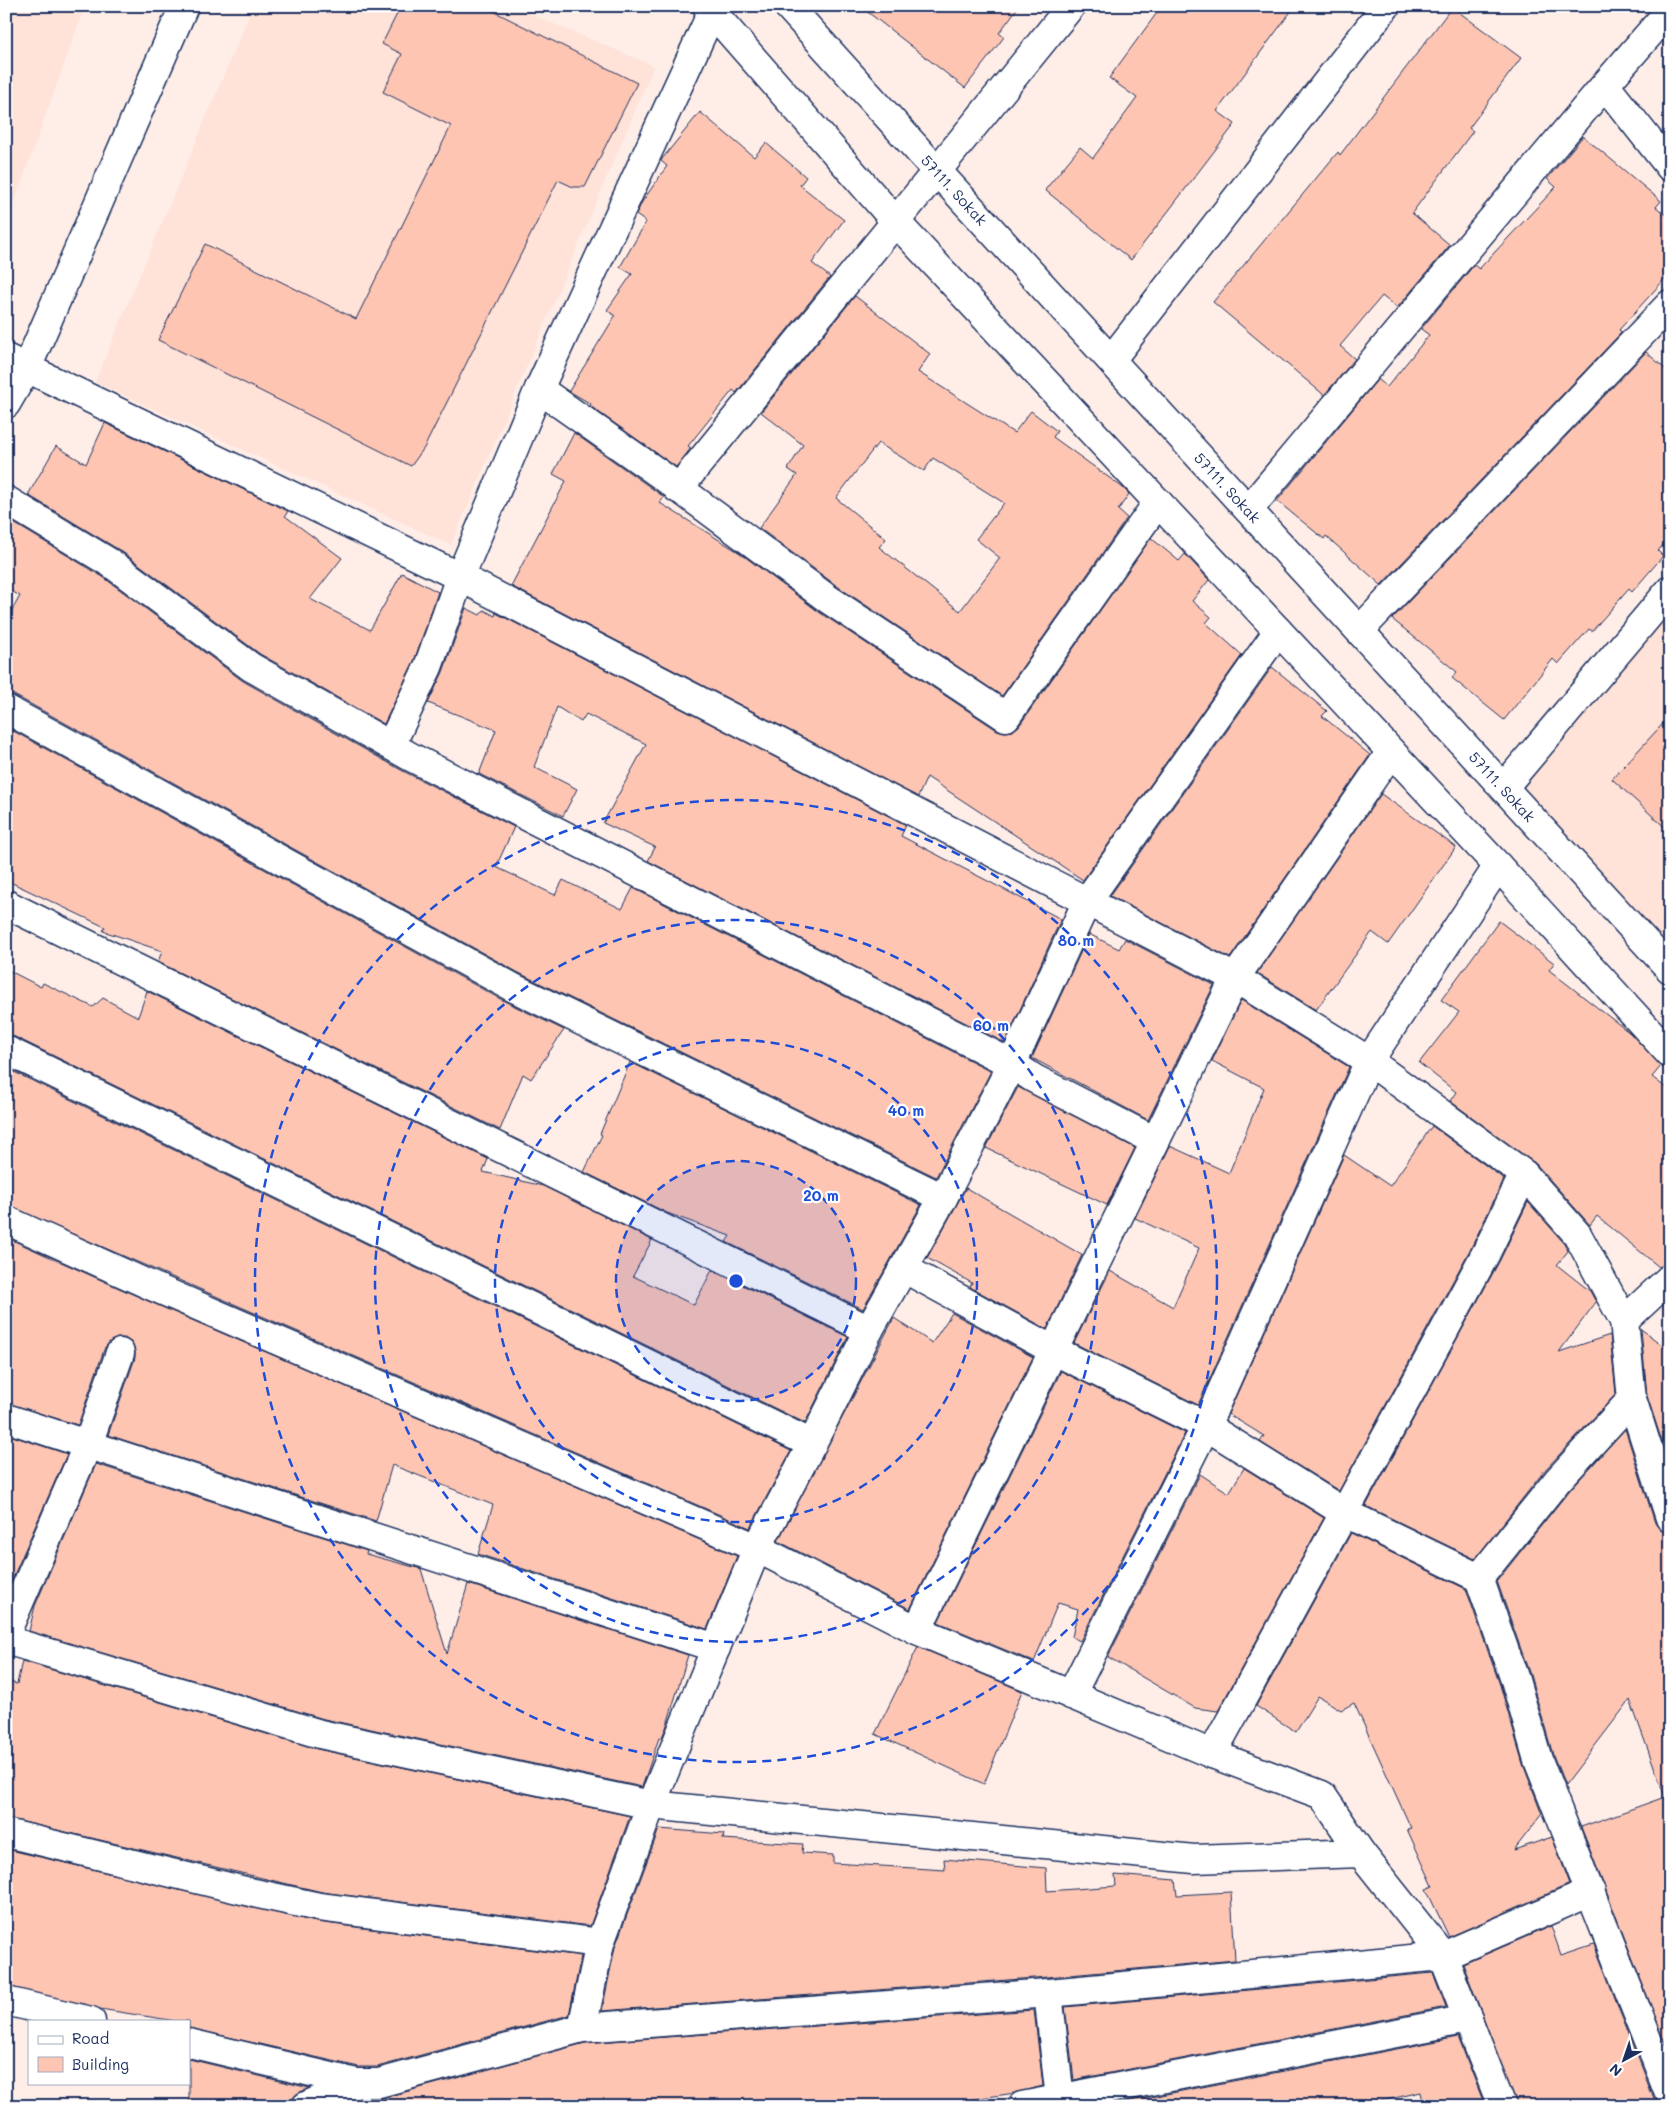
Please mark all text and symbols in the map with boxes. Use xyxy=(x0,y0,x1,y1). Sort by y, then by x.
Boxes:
street label: 57111. Sokak xyxy=(917,150,992,230)
street label: 57111. Sokak xyxy=(1190,448,1265,527)
street label: 57111. Sokak xyxy=(1465,747,1540,826)
text: 80 m xyxy=(1058,930,1094,950)
text: 60 m xyxy=(973,1015,1009,1035)
text: 40 m xyxy=(888,1100,924,1120)
text: 20 m xyxy=(803,1185,839,1205)
centre of rings xyxy=(727,1272,745,1290)
legend xyxy=(28,2020,190,2084)
text: Road xyxy=(72,2028,109,2048)
north arrow xyxy=(1598,2034,1648,2084)
text: Building xyxy=(72,2054,129,2074)
text: N xyxy=(1605,2060,1626,2081)

